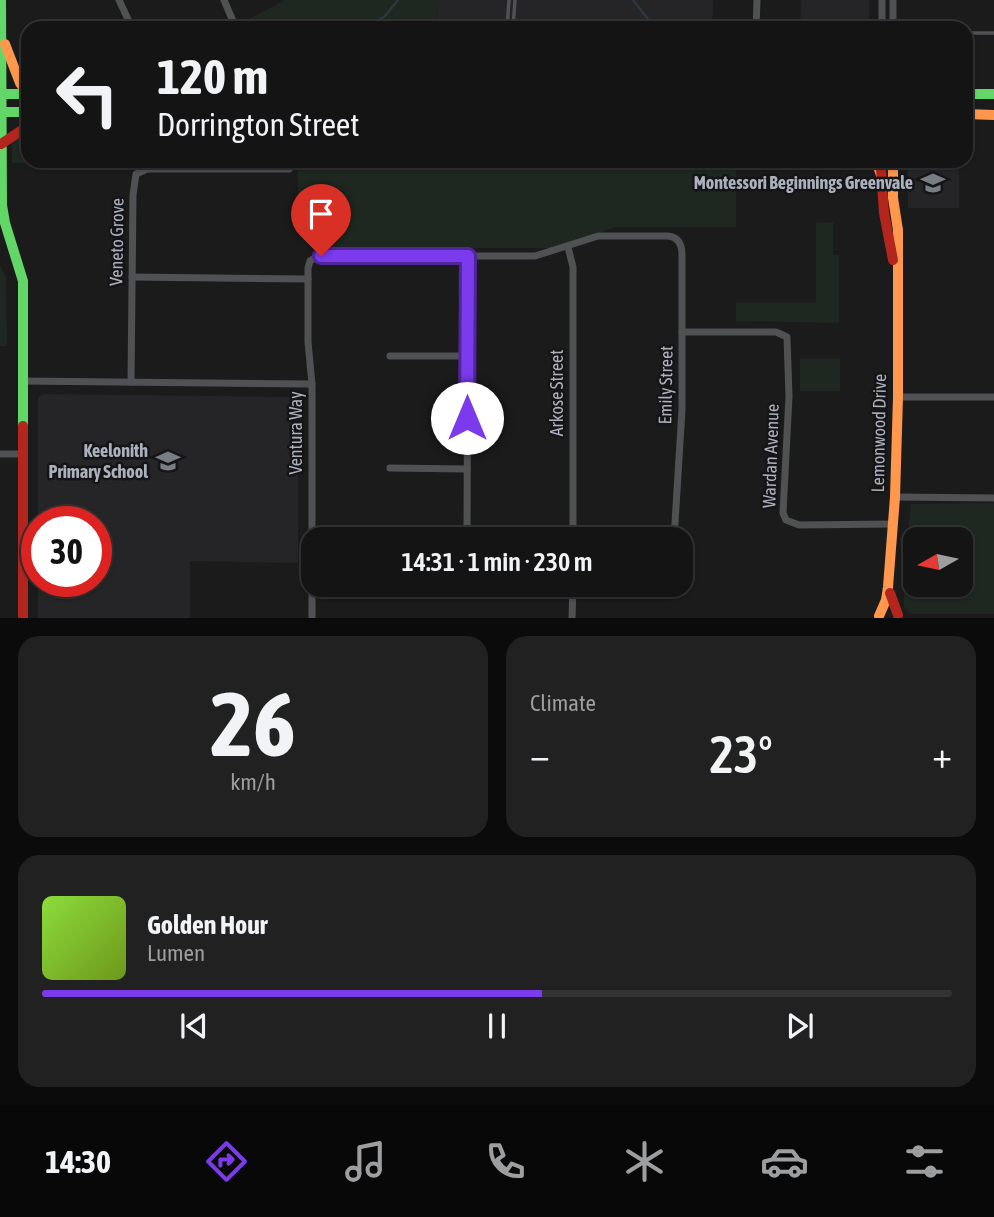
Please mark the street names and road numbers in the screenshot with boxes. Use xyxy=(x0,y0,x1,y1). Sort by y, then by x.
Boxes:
street label: Veneto Grove xyxy=(105,198,128,286)
street label: Emily Street xyxy=(654,345,677,425)
street label: Arkose Street xyxy=(546,350,567,436)
street label: Lemonwood Drive xyxy=(867,373,890,493)
street label: Ventura Way xyxy=(285,391,306,475)
street label: Wardan Avenue xyxy=(758,404,783,508)

